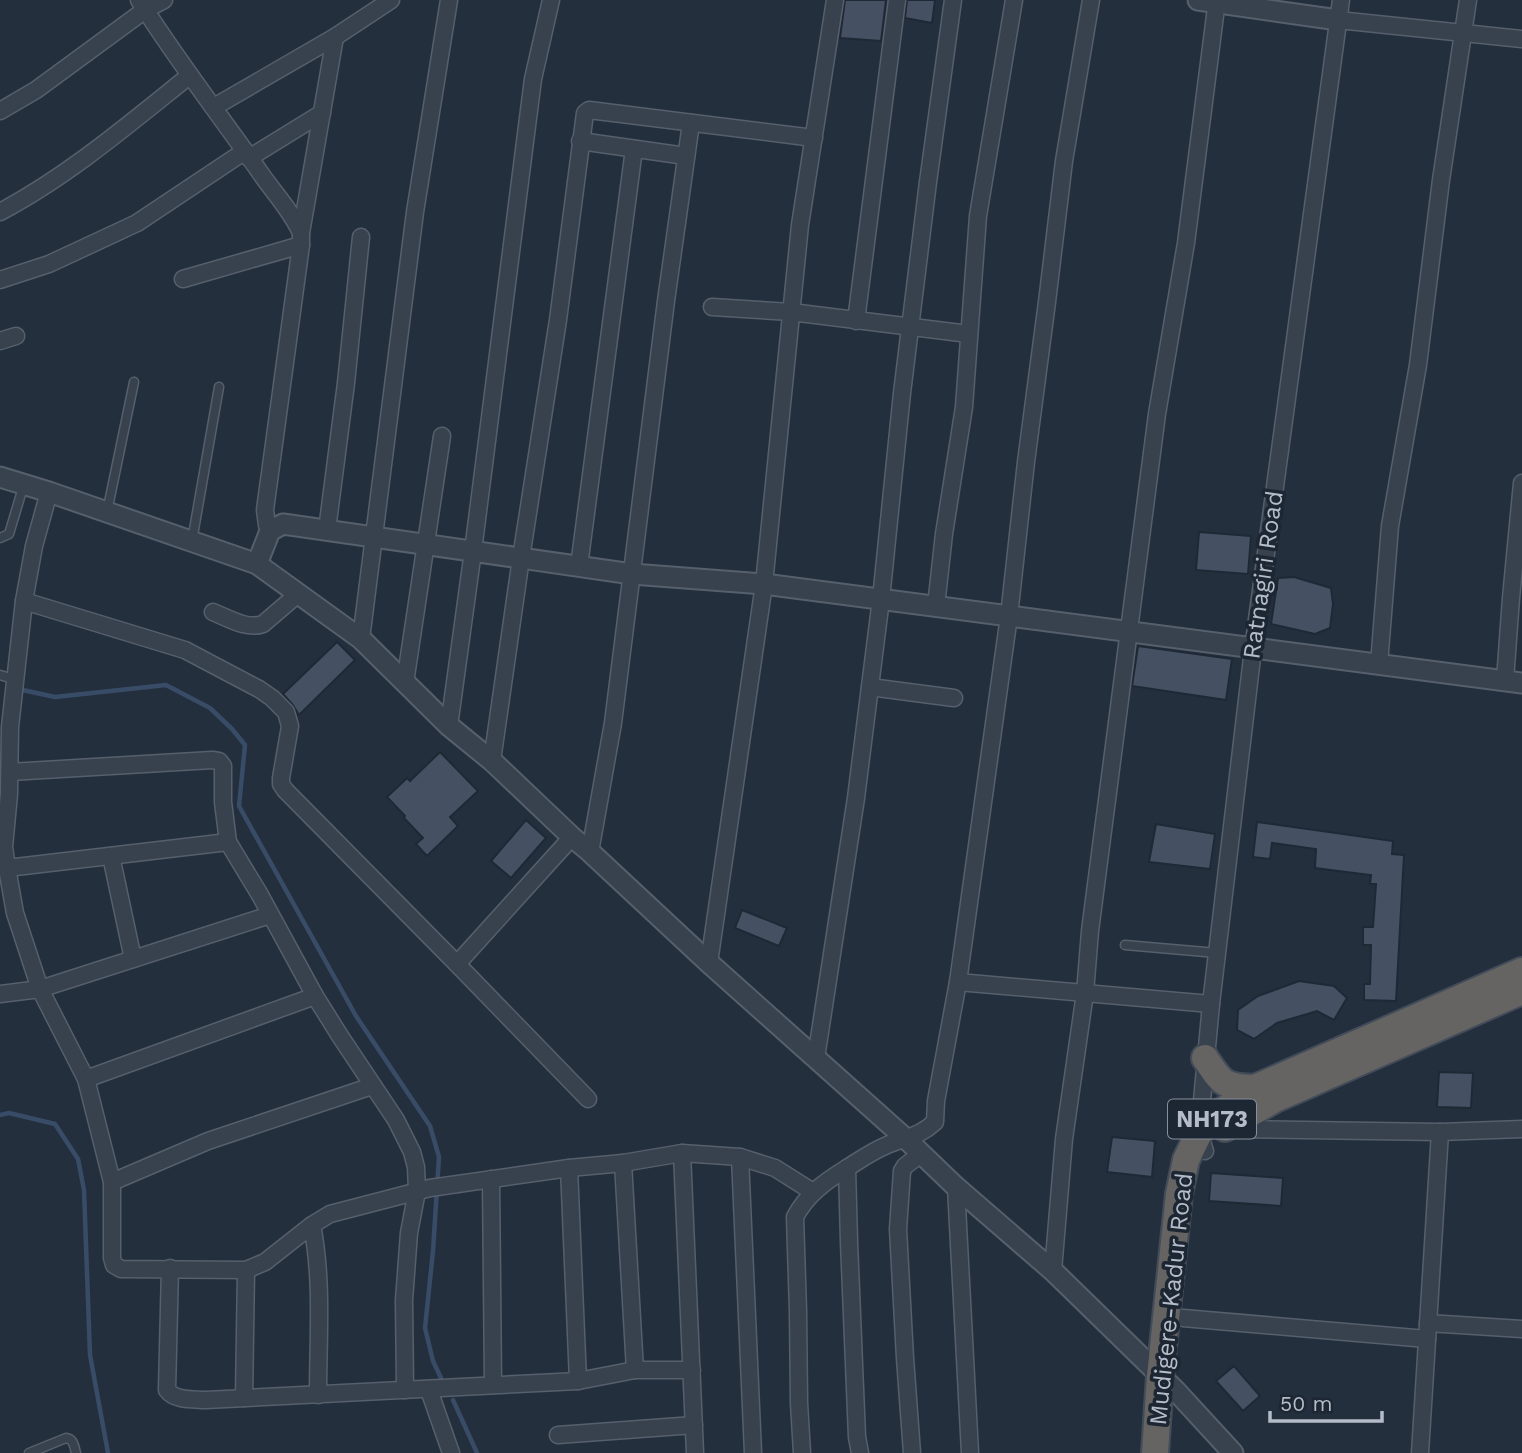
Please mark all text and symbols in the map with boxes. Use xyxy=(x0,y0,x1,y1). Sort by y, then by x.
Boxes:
street label: Ratnagiri Road xyxy=(1237,489,1289,661)
road number: NH173 xyxy=(1168,1100,1256,1138)
street label: Mudigere-Kadur Road xyxy=(1144,1171,1198,1427)
scale bar xyxy=(1270,1380,1382,1424)
text: 50 m xyxy=(1280,1391,1332,1416)

